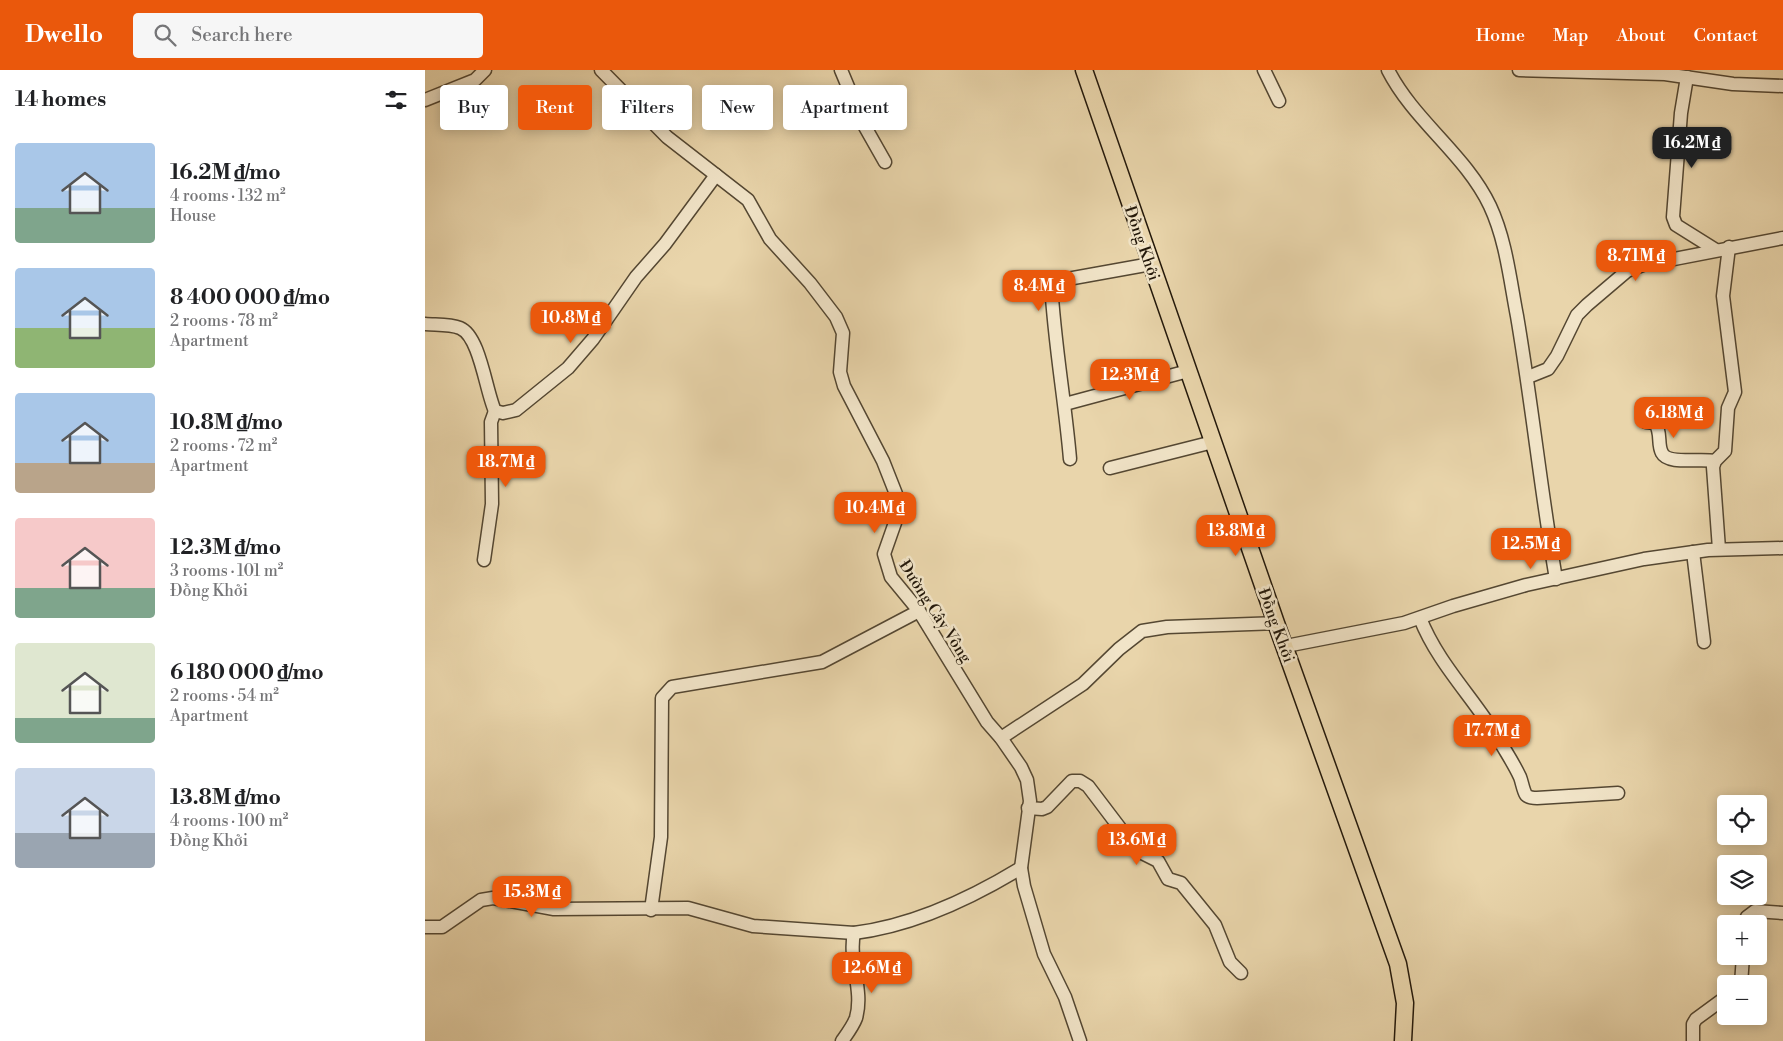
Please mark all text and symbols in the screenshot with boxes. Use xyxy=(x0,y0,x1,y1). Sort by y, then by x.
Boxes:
search box xyxy=(133,13,483,58)
text: Dwello xyxy=(25,20,103,50)
icon: search xyxy=(151,21,179,49)
text: Search here xyxy=(191,23,293,47)
text: Home xyxy=(1476,24,1525,47)
text: Map xyxy=(1553,24,1589,47)
text: About xyxy=(1617,24,1666,47)
text: Contact xyxy=(1694,24,1758,47)
chip: Buy xyxy=(440,85,508,130)
chip: Rent xyxy=(518,85,592,130)
chip: Filters xyxy=(602,85,692,130)
chip: New xyxy=(702,85,773,130)
chip: Apartment xyxy=(783,85,907,130)
icon: filters xyxy=(382,86,410,114)
text: 14 homes xyxy=(15,87,106,113)
pin: 16.2M ₫ xyxy=(1646,126,1738,169)
text: 16.2M ₫ xyxy=(1663,133,1721,153)
text: 16.2M ₫/mo xyxy=(170,160,281,186)
icon: home xyxy=(55,163,115,223)
text: 4 rooms · 132 m² xyxy=(170,186,286,206)
street label: Đồng Khởi xyxy=(1120,203,1164,283)
text: House xyxy=(170,206,216,226)
pin: 8.71M ₫ xyxy=(1590,240,1682,282)
text: 8.71M ₫ xyxy=(1607,246,1665,266)
pin: 8.4M ₫ xyxy=(998,270,1080,312)
text: 8.4M ₫ xyxy=(1014,276,1064,296)
text: 8 400 000 ₫/mo xyxy=(170,285,330,311)
icon: home xyxy=(55,288,115,348)
pin: 10.8M ₫ xyxy=(525,302,617,344)
text: 10.8M ₫ xyxy=(542,308,600,328)
text: 2 rooms · 78 m² xyxy=(170,311,278,331)
text: Apartment xyxy=(170,331,249,351)
pin: 12.3M ₫ xyxy=(1084,358,1176,401)
text: 12.3M ₫ xyxy=(1101,365,1159,385)
pin: 6.18M ₫ xyxy=(1628,396,1720,439)
text: 6.18M ₫ xyxy=(1645,403,1703,423)
text: 10.8M ₫/mo xyxy=(170,410,283,436)
icon: home xyxy=(55,413,115,473)
text: 2 rooms · 72 m² xyxy=(170,436,277,456)
pin: 18.7M ₫ xyxy=(460,446,552,488)
text: 18.7M ₫ xyxy=(477,452,535,472)
text: Apartment xyxy=(170,456,249,476)
pin: 10.4M ₫ xyxy=(829,492,921,534)
text: 10.4M ₫ xyxy=(845,498,905,518)
pin: 13.8M ₫ xyxy=(1190,514,1282,557)
text: 13.8M ₫ xyxy=(1207,521,1265,541)
pin: 12.5M ₫ xyxy=(1485,528,1577,570)
text: 12.5M ₫ xyxy=(1502,534,1560,554)
text: 12.3M ₫/mo xyxy=(170,535,281,561)
icon: home xyxy=(55,538,115,598)
street label: Đường Cây Vông xyxy=(894,556,976,667)
text: 3 rooms · 101 m² xyxy=(170,561,283,581)
text: Đồng Khởi xyxy=(170,581,248,601)
street label: Đồng Khởi xyxy=(1253,585,1299,665)
text: 6 180 000 ₫/mo xyxy=(170,660,324,686)
icon: home xyxy=(55,663,115,723)
text: 2 rooms · 54 m² xyxy=(170,686,279,706)
text: Apartment xyxy=(170,706,249,726)
pin: 17.7M ₫ xyxy=(1446,714,1538,757)
text: 17.7M ₫ xyxy=(1465,721,1519,741)
text: 13.8M ₫/mo xyxy=(170,785,281,811)
icon: home xyxy=(55,788,115,848)
map controls xyxy=(1717,795,1767,1025)
button: locate xyxy=(1717,795,1767,845)
text: 4 rooms · 100 m² xyxy=(170,811,288,831)
pin: 13.6M ₫ xyxy=(1091,824,1183,866)
text: 13.6M ₫ xyxy=(1108,830,1166,850)
text: Đồng Khởi xyxy=(170,831,248,851)
button: layers xyxy=(1717,855,1767,905)
pin: 15.3M ₫ xyxy=(486,876,578,918)
text: 15.3M ₫ xyxy=(503,882,561,902)
button: + xyxy=(1717,915,1767,965)
pin: 12.6M ₫ xyxy=(826,952,918,994)
text: 12.6M ₫ xyxy=(843,958,901,978)
button: − xyxy=(1717,975,1767,1025)

